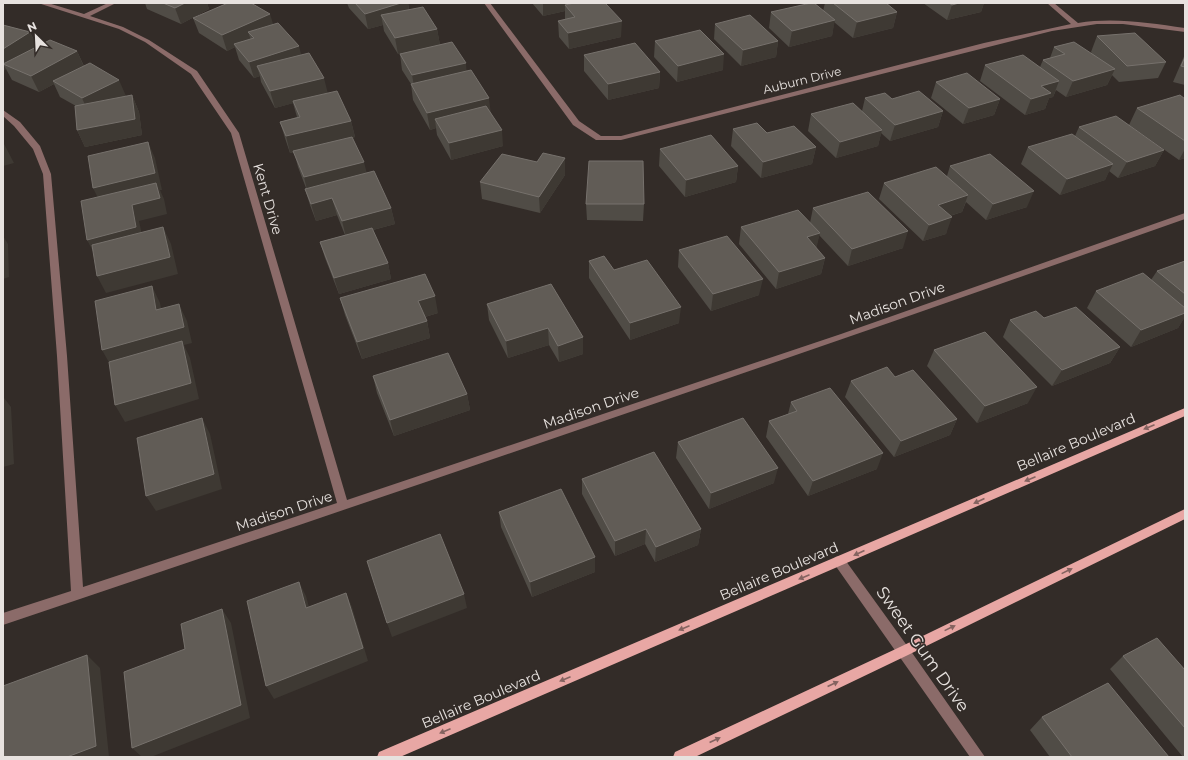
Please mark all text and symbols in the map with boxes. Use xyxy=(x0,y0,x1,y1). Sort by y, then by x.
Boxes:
north arrow xyxy=(16,16,56,56)
text: N xyxy=(25,19,39,35)
street label: Auburn Drive xyxy=(761,63,843,97)
street label: Kent Drive xyxy=(249,161,287,237)
street label: Madison Drive xyxy=(847,277,947,329)
street label: Madison Drive xyxy=(541,383,641,433)
street label: Bellaire Boulevard xyxy=(1014,409,1138,475)
one-way arrow xyxy=(1144,424,1155,430)
one-way arrow xyxy=(1023,476,1035,482)
street label: Madison Drive xyxy=(234,487,334,535)
one-way arrow xyxy=(973,498,984,504)
street label: Bellaire Boulevard xyxy=(717,538,841,604)
one-way arrow xyxy=(853,550,865,556)
one-way arrow xyxy=(1061,568,1073,574)
one-way arrow xyxy=(798,574,809,580)
street label: Sweet Gum Drive xyxy=(872,582,974,716)
one-way arrow xyxy=(679,625,690,631)
one-way arrow xyxy=(944,625,956,631)
street label: Bellaire Boulevard xyxy=(419,666,543,732)
one-way arrow xyxy=(558,677,570,683)
one-way arrow xyxy=(827,681,839,687)
one-way arrow xyxy=(439,728,451,734)
one-way arrow xyxy=(710,737,721,743)

